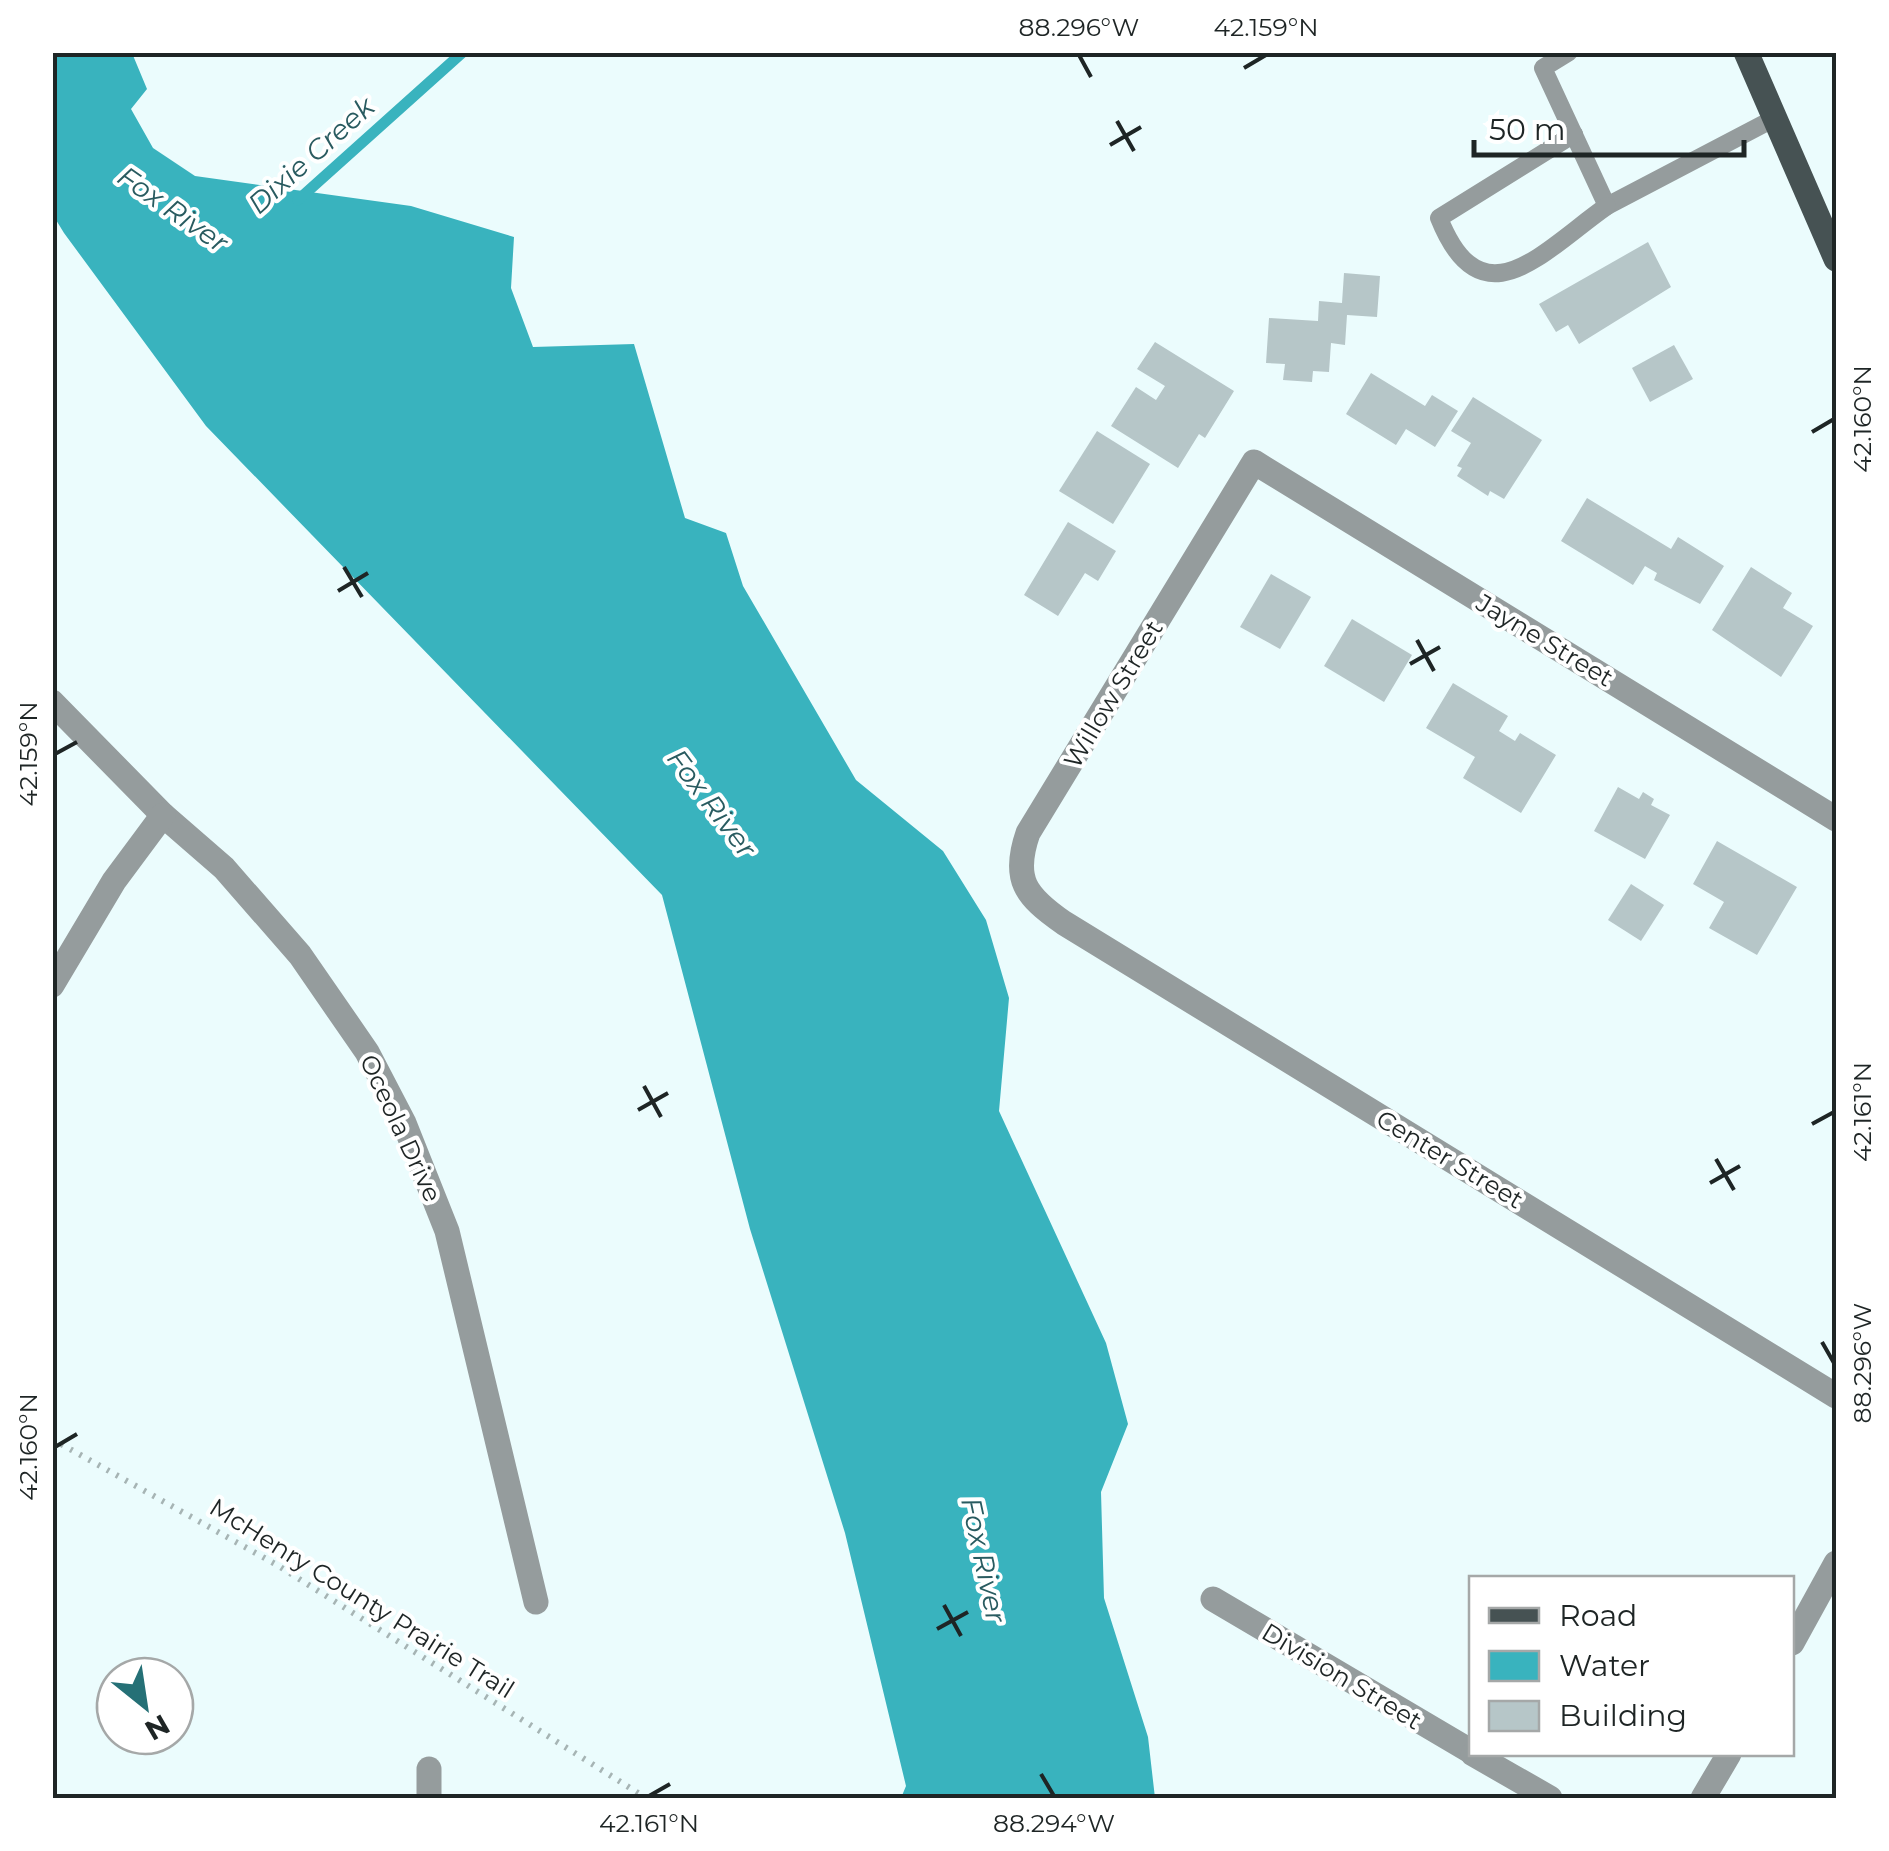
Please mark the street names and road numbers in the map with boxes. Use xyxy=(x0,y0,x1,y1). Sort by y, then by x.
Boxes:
street label: Jayne Street xyxy=(1470,587,1619,693)
street label: Willow Street xyxy=(1057,615,1169,773)
street label: Oceola Drive xyxy=(354,1050,448,1206)
street label: Center Street xyxy=(1371,1103,1529,1215)
street label: McHenry County Prairie Trail xyxy=(204,1492,520,1704)
street label: Division Street xyxy=(1257,1616,1427,1736)

